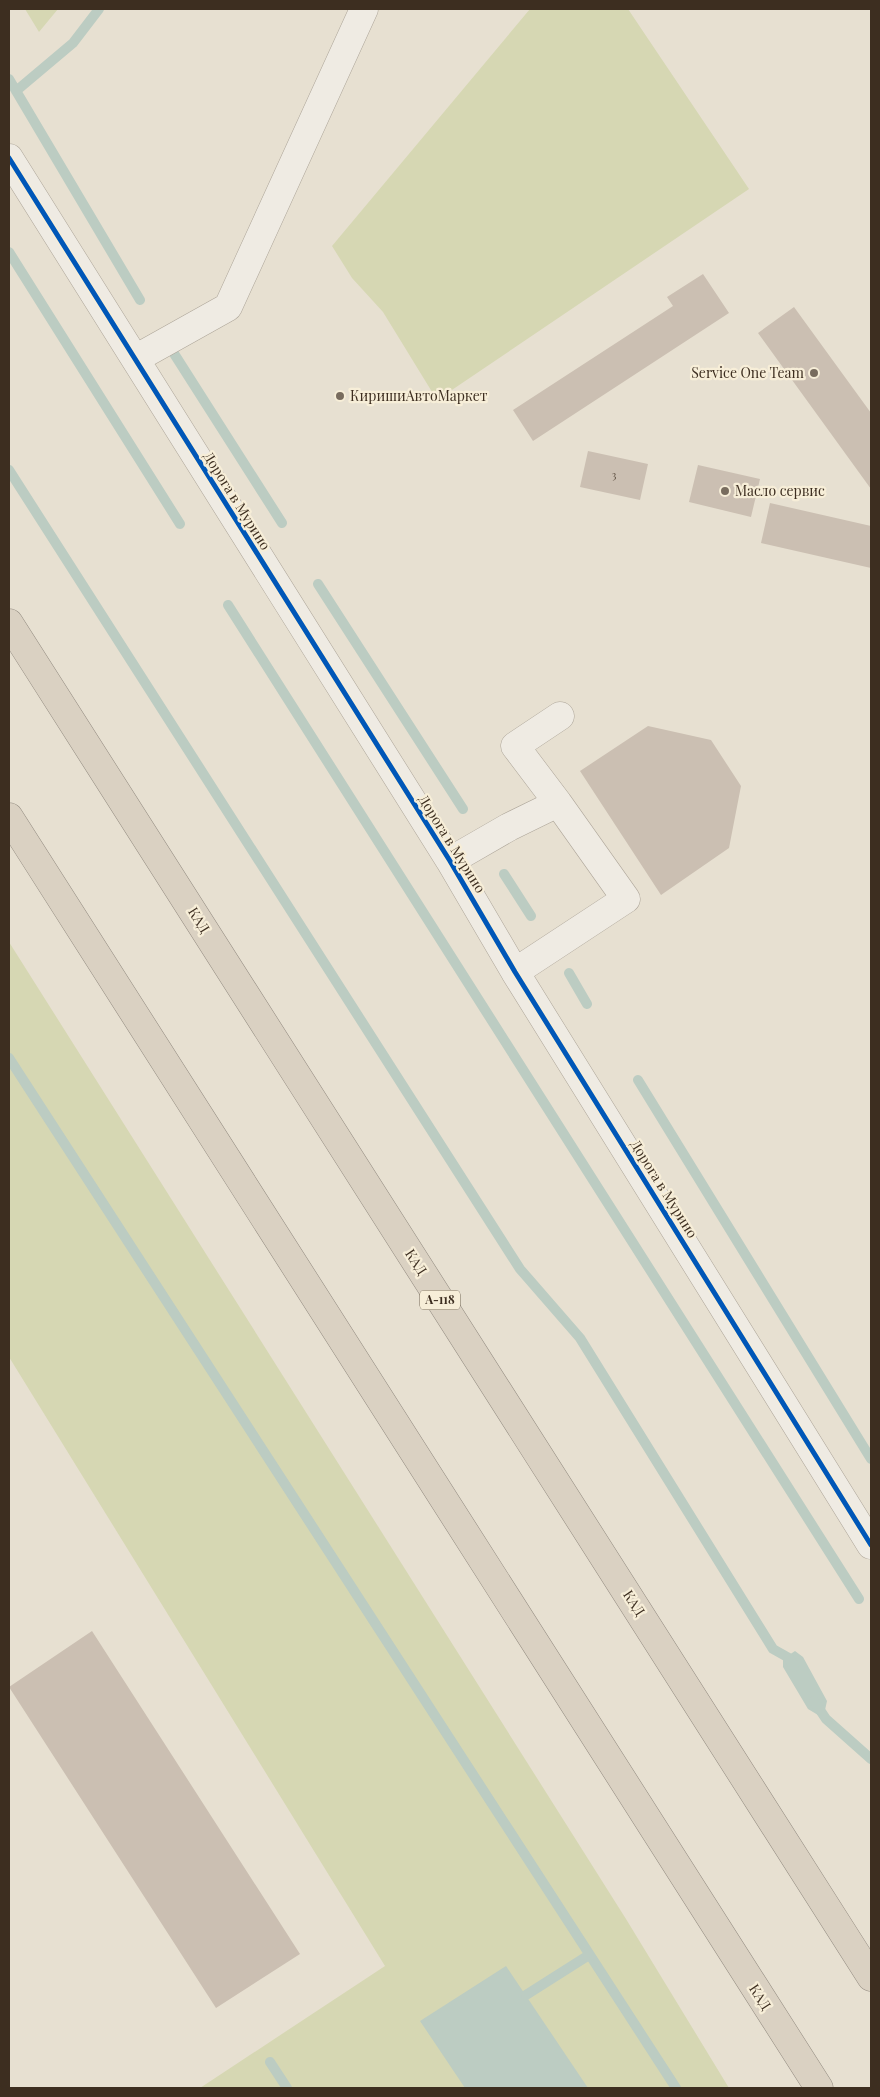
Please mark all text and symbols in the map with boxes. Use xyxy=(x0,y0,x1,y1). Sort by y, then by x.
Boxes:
place label: Service One Team xyxy=(691,363,805,382)
marker: Service One Team xyxy=(808,367,820,379)
place label: КиришиАвтоМаркет xyxy=(350,386,488,405)
marker: КиришиАвтоМаркет xyxy=(334,390,346,402)
street label: Дорога в Мурино xyxy=(200,448,275,554)
house number: 3 xyxy=(612,467,617,482)
place label: Масло сервис xyxy=(735,481,825,500)
marker: Масло сервис xyxy=(719,485,731,497)
street label: Дорога в Мурино xyxy=(415,791,490,897)
street label: КАД xyxy=(184,903,215,936)
street label: Дорога в Мурино xyxy=(627,1136,702,1242)
street label: КАД xyxy=(401,1245,432,1278)
road number: А-118 xyxy=(420,1290,460,1310)
street label: КАД xyxy=(619,1586,650,1619)
street label: КАД xyxy=(745,1980,776,2013)

